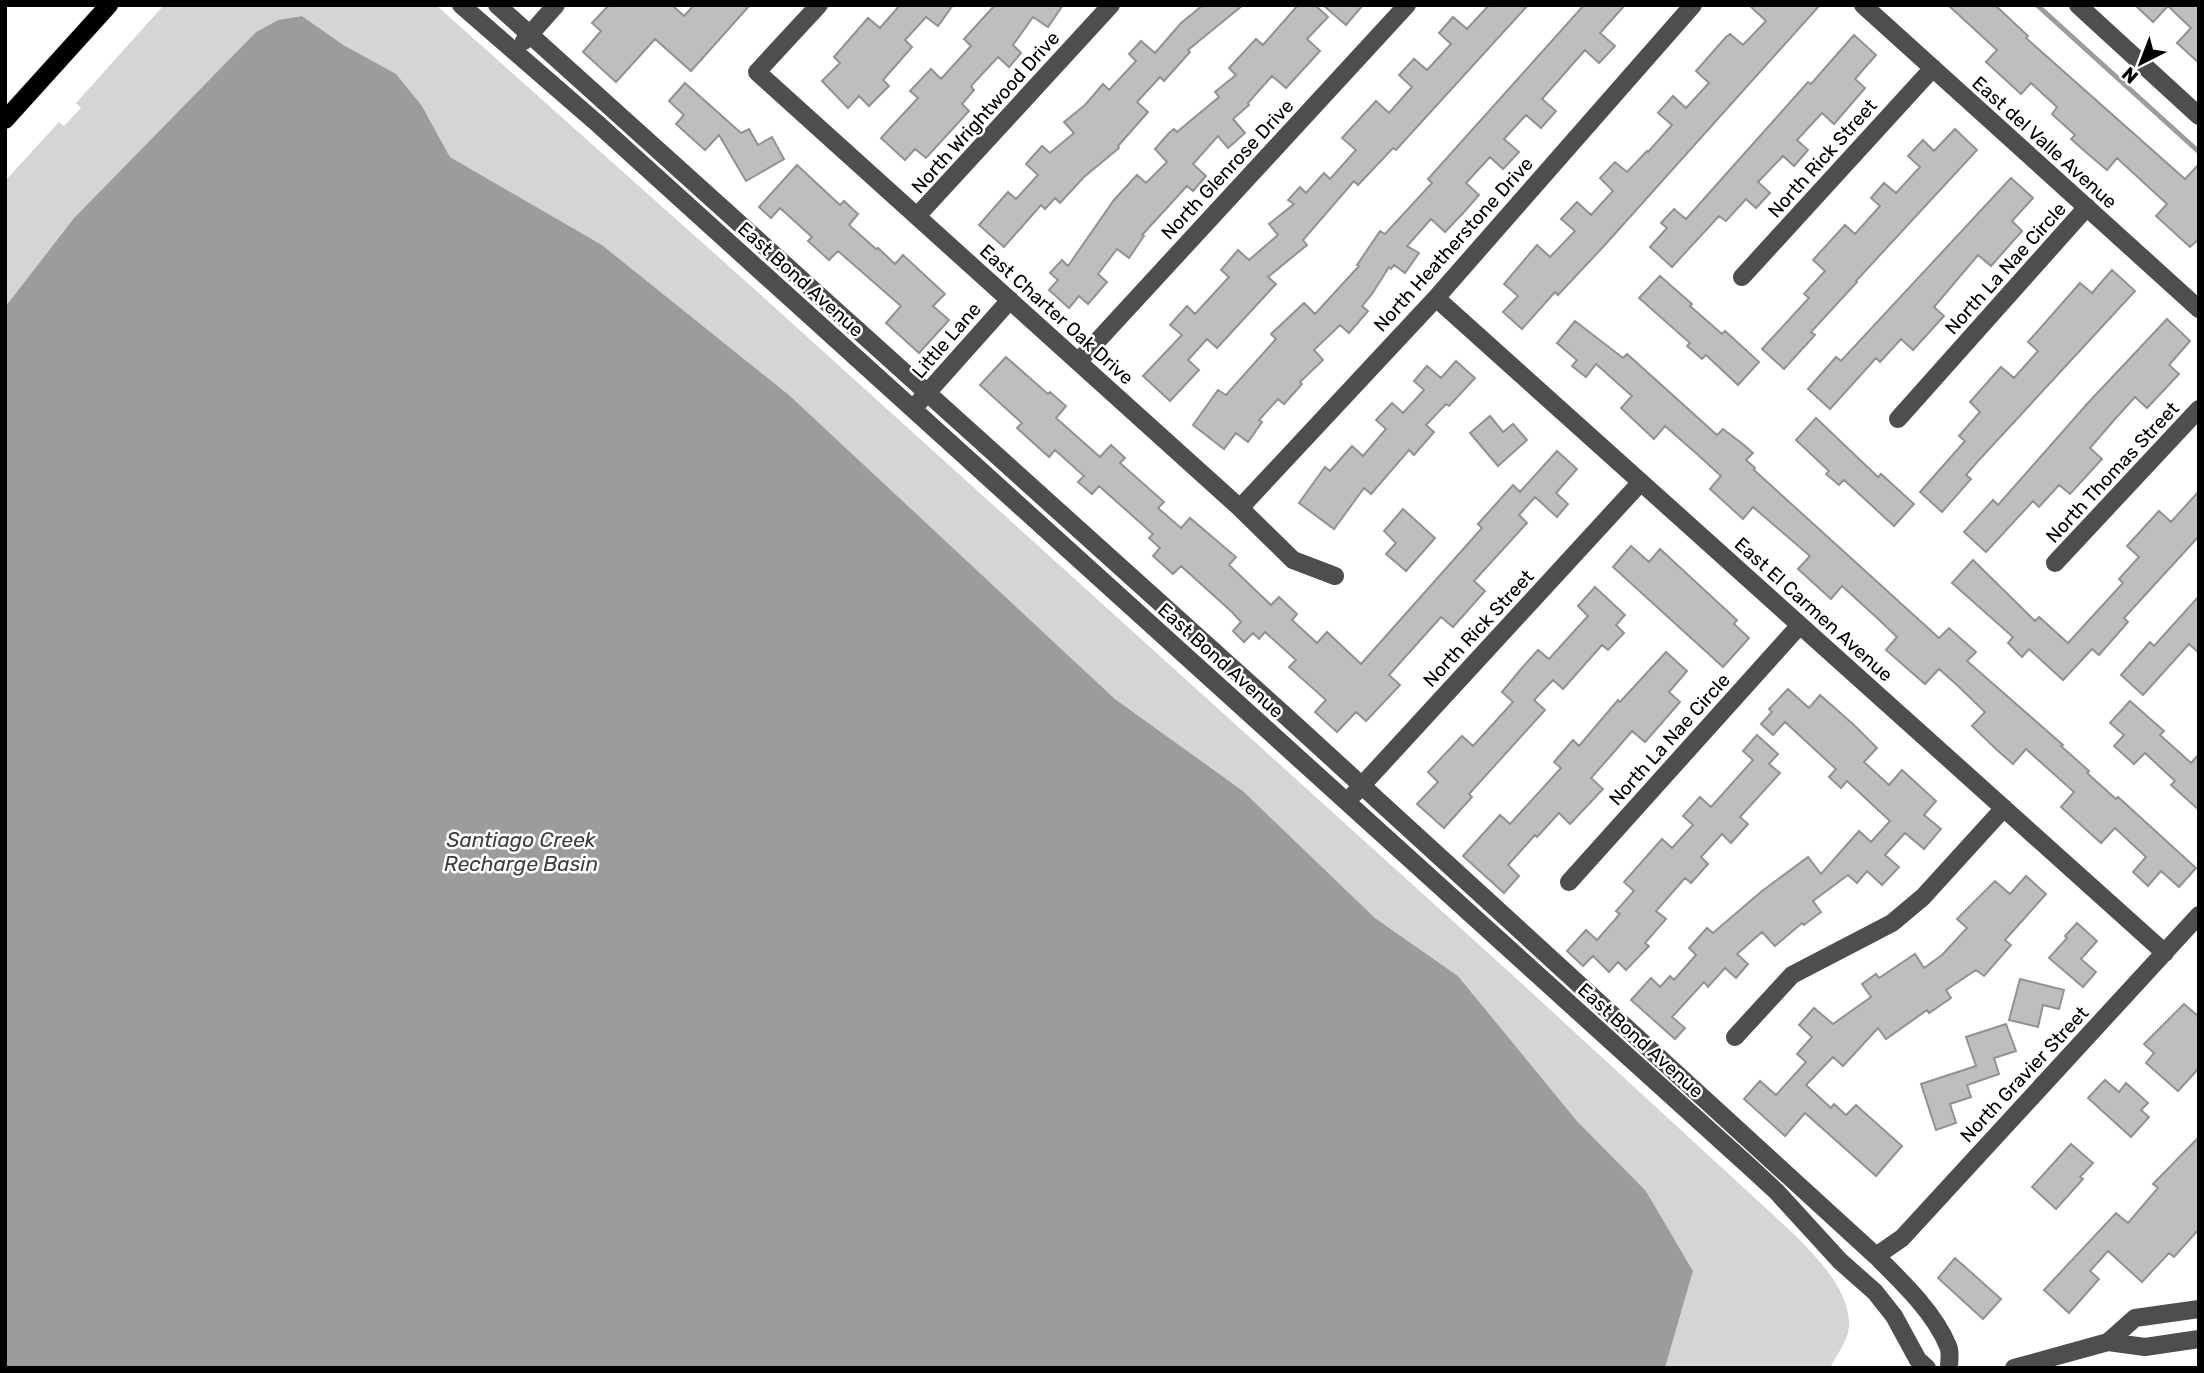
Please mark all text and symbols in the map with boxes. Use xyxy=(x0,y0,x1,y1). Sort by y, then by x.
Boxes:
street label: North Wrightwood Drive xyxy=(907,27,1064,198)
north arrow xyxy=(2106,28,2176,98)
text: N xyxy=(2117,62,2143,88)
street label: East del Valle Avenue xyxy=(1968,71,2122,213)
street label: North Glenrose Drive xyxy=(1156,94,1298,244)
street label: North Rick Street xyxy=(1763,94,1882,222)
street label: North Heatherstone Drive xyxy=(1369,152,1538,336)
street label: North La Nae Circle xyxy=(1940,198,2071,339)
street label: East Bond Avenue xyxy=(733,217,868,342)
street label: East Charter Oak Drive xyxy=(975,239,1138,389)
street label: Little Lane xyxy=(907,298,986,383)
street label: North Thomas Street xyxy=(2041,397,2184,548)
street label: East El Carmen Avenue xyxy=(1730,532,1897,686)
street label: North Rick Street xyxy=(1418,565,1539,692)
street label: East Bond Avenue xyxy=(1153,598,1288,723)
street label: North La Nae Circle xyxy=(1604,669,1735,810)
water label: Santiago Creek Recharge Basin xyxy=(444,827,598,876)
street label: East Bond Avenue xyxy=(1573,978,1708,1103)
street label: North Gravier Street xyxy=(1955,1001,2094,1147)

